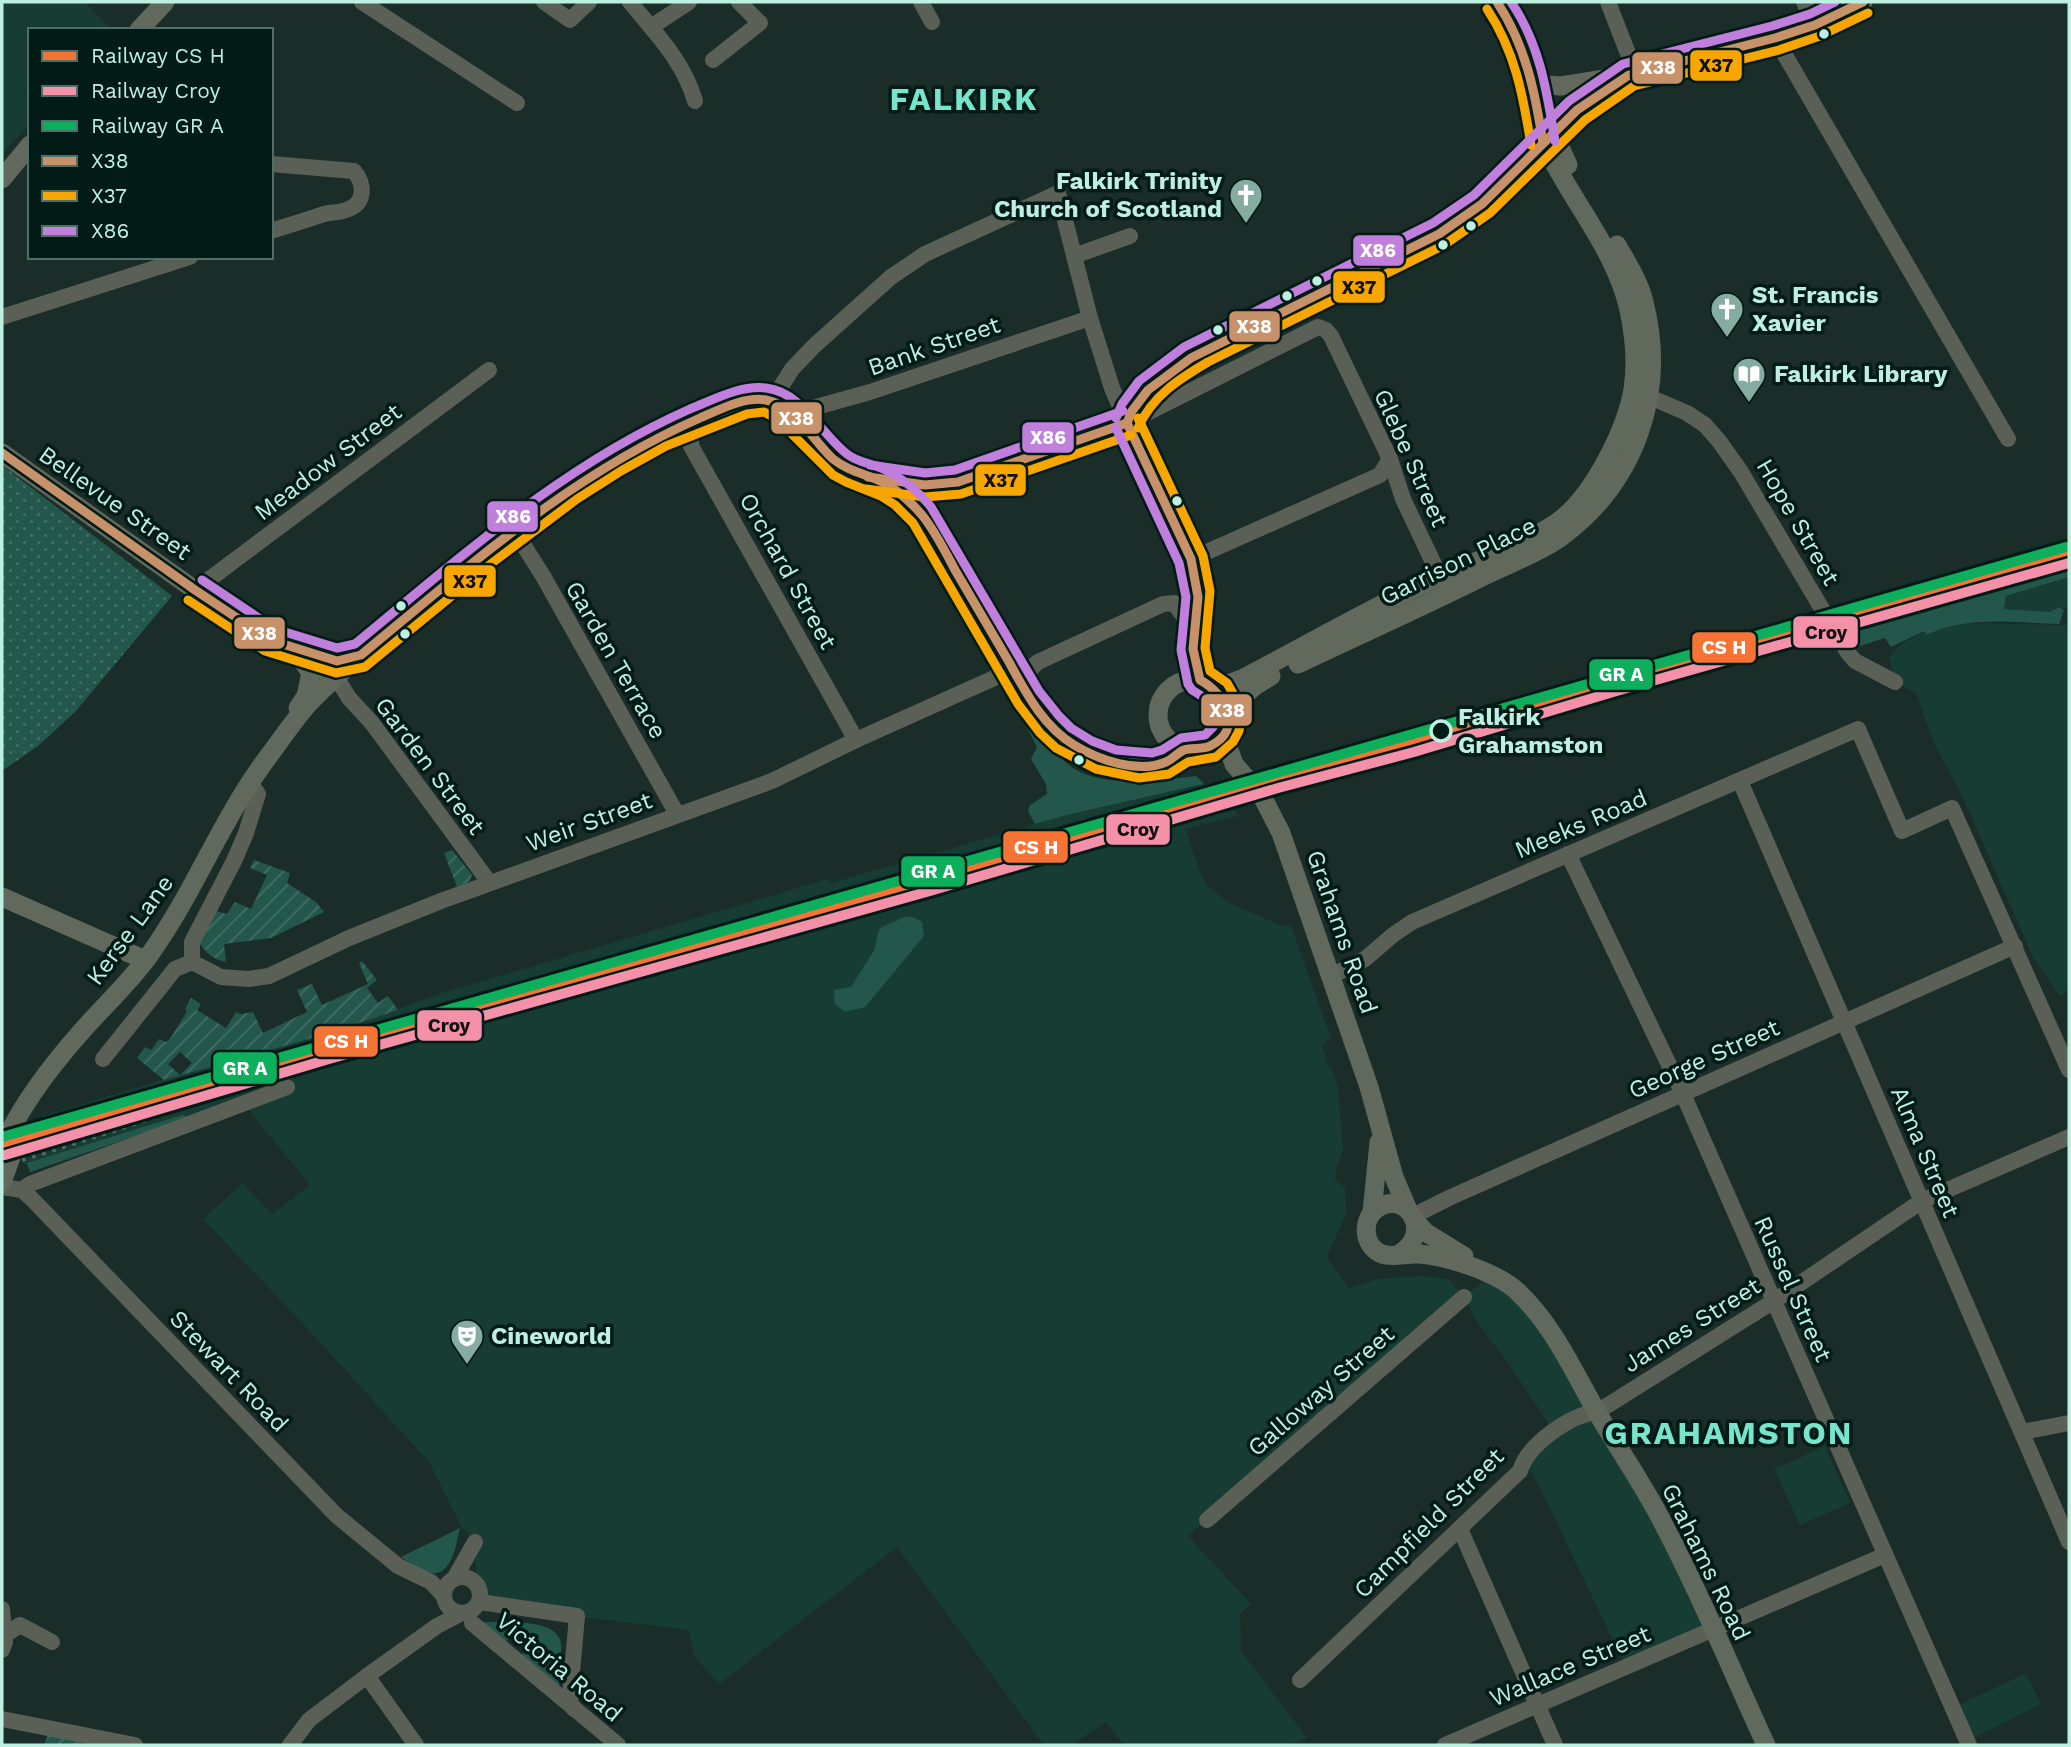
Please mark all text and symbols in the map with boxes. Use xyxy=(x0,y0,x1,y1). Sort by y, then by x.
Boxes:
unlabelled marker xyxy=(1817,27,1831,41)
legend xyxy=(28,28,273,259)
text: Railway CS H xyxy=(91,43,225,68)
line badge: X37 xyxy=(1689,49,1743,82)
line badge: X38 xyxy=(1631,51,1684,85)
text: X37 xyxy=(1699,54,1733,77)
text: X38 xyxy=(1640,56,1676,79)
text: Railway Croy xyxy=(91,78,221,103)
district label: FALKIRK xyxy=(889,80,1039,118)
text: Railway GR A xyxy=(91,113,224,138)
text: X38 xyxy=(91,148,129,173)
place label: Falkirk Trinity Church of Scotland xyxy=(994,167,1222,223)
church icon: Falkirk Trinity Church of Scotland xyxy=(1227,176,1265,225)
text: X37 xyxy=(91,183,127,208)
text: X86 xyxy=(91,218,129,243)
unlabelled marker xyxy=(1464,219,1478,233)
line badge: X86 xyxy=(1352,234,1405,267)
unlabelled marker xyxy=(1436,238,1450,252)
text: X86 xyxy=(1360,239,1396,262)
line badge: X37 xyxy=(1332,270,1386,304)
unlabelled marker xyxy=(1310,274,1324,288)
text: X37 xyxy=(1342,276,1376,299)
place label: St. Francis Xavier xyxy=(1752,281,1879,337)
unlabelled marker xyxy=(1280,289,1294,303)
church icon: St. Francis Xavier xyxy=(1708,290,1746,339)
street label: Bank Street xyxy=(864,310,1004,382)
line badge: X38 xyxy=(1228,310,1281,343)
text: X38 xyxy=(1236,315,1272,338)
unlabelled marker xyxy=(1211,323,1225,337)
library icon: Falkirk Library xyxy=(1730,355,1768,404)
place label: Falkirk Library xyxy=(1774,360,1948,388)
street label: Glebe Street xyxy=(1368,385,1454,531)
street label: Meadow Street xyxy=(249,398,407,526)
line badge: X38 xyxy=(770,401,823,435)
text: X38 xyxy=(778,407,814,430)
line badge: X86 xyxy=(1021,421,1075,454)
text: X86 xyxy=(1030,426,1066,449)
street label: Bellevue Street xyxy=(34,440,196,566)
street label: Hope Street xyxy=(1751,454,1845,590)
line badge: X37 xyxy=(974,463,1027,497)
text: X37 xyxy=(984,469,1018,492)
street label: Orchard Street xyxy=(734,488,842,654)
unlabelled marker xyxy=(1170,494,1184,508)
line badge: X86 xyxy=(486,500,539,533)
text: X86 xyxy=(495,505,531,528)
street label: Garrison Place xyxy=(1376,511,1540,611)
line badge: X37 xyxy=(443,564,497,598)
text: X37 xyxy=(453,570,487,593)
street label: Garden Terrace xyxy=(560,576,672,744)
unlabelled marker xyxy=(394,599,408,613)
line badge: Croy xyxy=(1792,615,1859,649)
line badge: X38 xyxy=(233,616,286,650)
text: Croy xyxy=(1805,621,1848,644)
text: X38 xyxy=(241,622,277,645)
unlabelled marker xyxy=(398,627,412,641)
line badge: CS H xyxy=(1691,631,1757,664)
text: CS H xyxy=(1702,636,1746,659)
line badge: GR A xyxy=(1588,658,1654,691)
text: GR A xyxy=(1599,663,1643,686)
street label: Garden Street xyxy=(369,692,491,840)
line badge: X38 xyxy=(1200,693,1253,727)
text: X38 xyxy=(1209,699,1245,722)
place label: Falkirk Grahamston xyxy=(1458,703,1603,759)
marker: Falkirk Grahamston xyxy=(1430,720,1452,742)
unlabelled marker xyxy=(1072,753,1086,767)
street label: Meeks Road xyxy=(1511,784,1651,864)
street label: Weir Street xyxy=(522,786,656,858)
line badge: Croy xyxy=(1105,813,1171,846)
text: Croy xyxy=(1117,818,1160,841)
line badge: CS H xyxy=(1002,830,1069,864)
text: CS H xyxy=(1014,836,1058,859)
street label: Grahams Road xyxy=(1301,847,1383,1017)
line badge: GR A xyxy=(900,855,966,888)
text: GR A xyxy=(911,860,955,883)
street label: Kerse Lane xyxy=(81,870,179,990)
line badge: Croy xyxy=(416,1009,483,1042)
street label: George Street xyxy=(1624,1013,1784,1105)
text: Croy xyxy=(428,1014,471,1037)
line badge: CS H xyxy=(313,1025,379,1058)
text: CS H xyxy=(324,1030,368,1053)
line badge: GR A xyxy=(212,1051,278,1085)
text: GR A xyxy=(223,1057,267,1080)
street label: Alma Street xyxy=(1885,1082,1965,1222)
street label: Russel Street xyxy=(1748,1212,1838,1366)
street label: James Street xyxy=(1618,1272,1766,1378)
street label: Stewart Road xyxy=(164,1304,294,1438)
theatre icon: Cineworld xyxy=(448,1317,486,1366)
street label: Galloway Street xyxy=(1242,1320,1400,1462)
place label: Cineworld xyxy=(491,1322,612,1350)
district label: GRAHAMSTON xyxy=(1605,1414,1853,1452)
street label: Campfield Street xyxy=(1348,1442,1510,1604)
street label: Grahams Road xyxy=(1656,1479,1756,1645)
street label: Victoria Road xyxy=(490,1606,628,1728)
street label: Wallace Street xyxy=(1486,1620,1654,1712)

